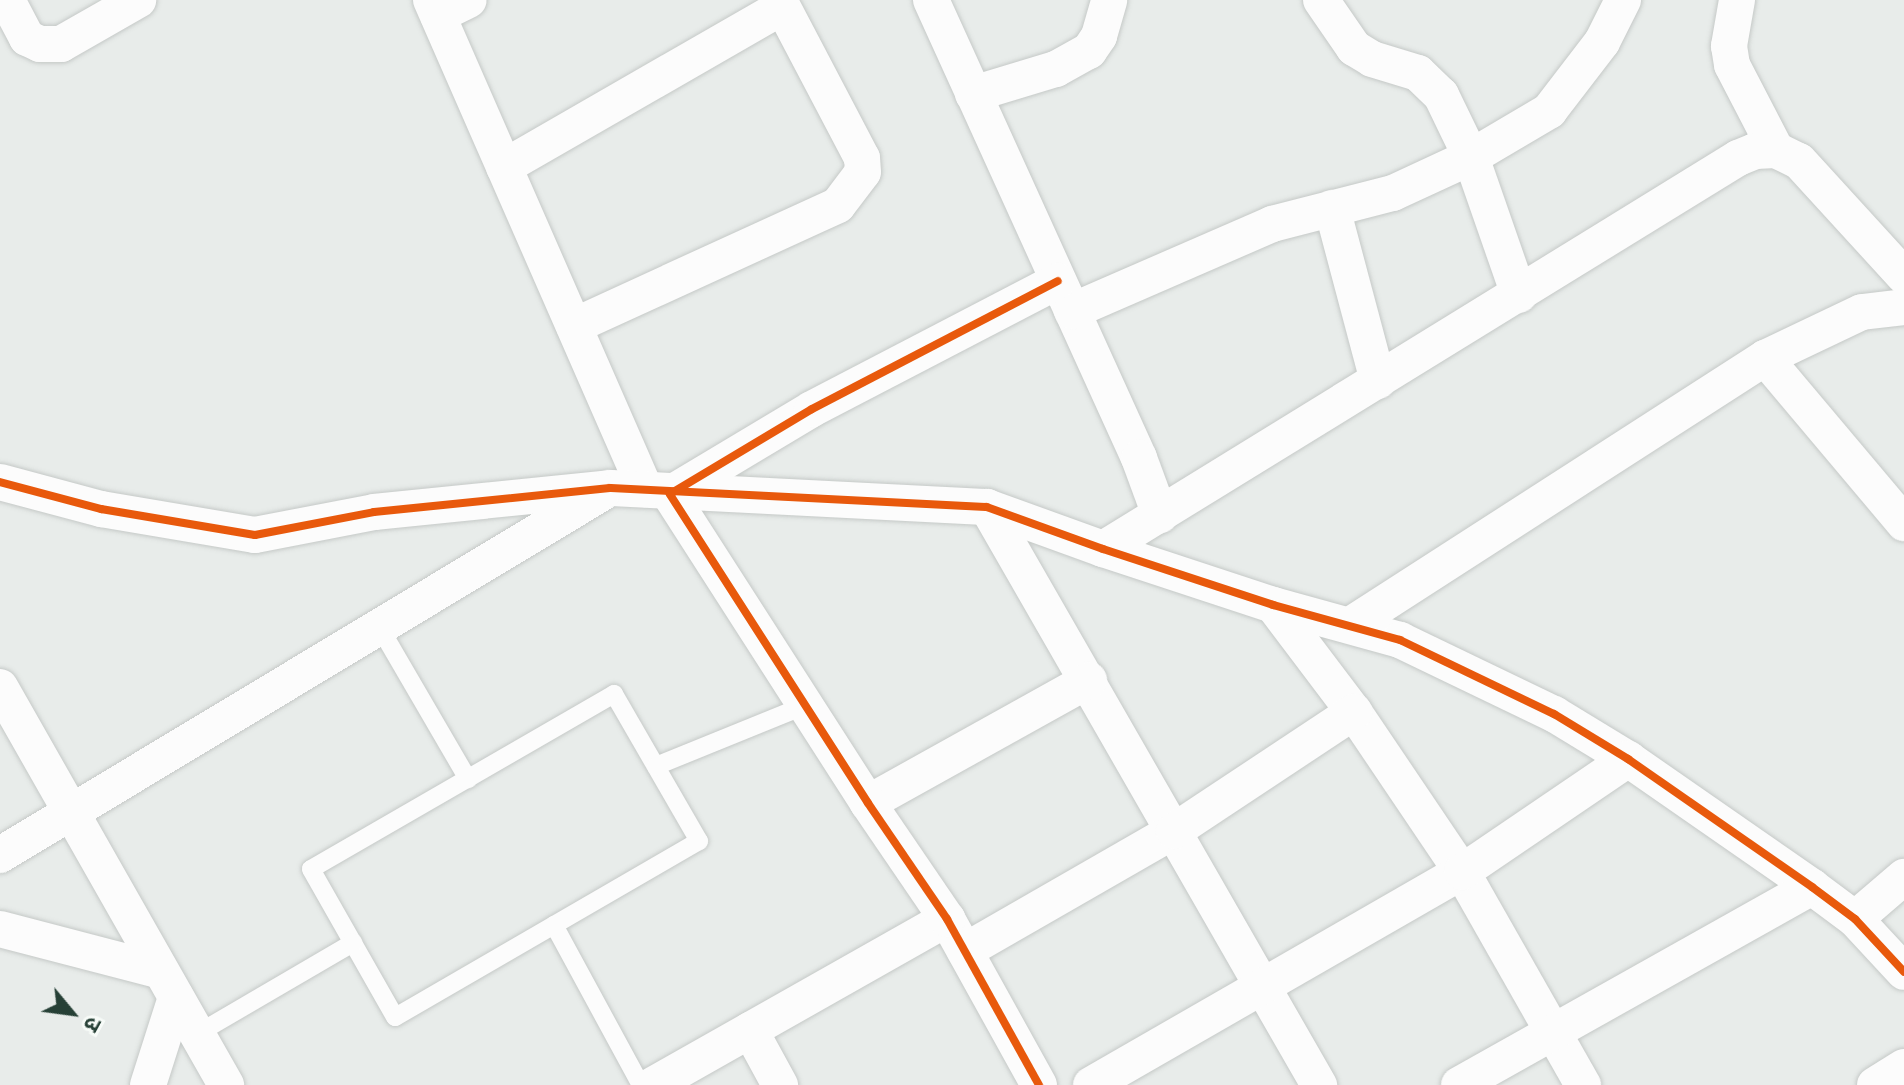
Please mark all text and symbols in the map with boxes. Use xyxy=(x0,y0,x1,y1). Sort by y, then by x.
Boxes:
north arrow xyxy=(32,973,112,1053)
text: उ xyxy=(78,1013,107,1037)

